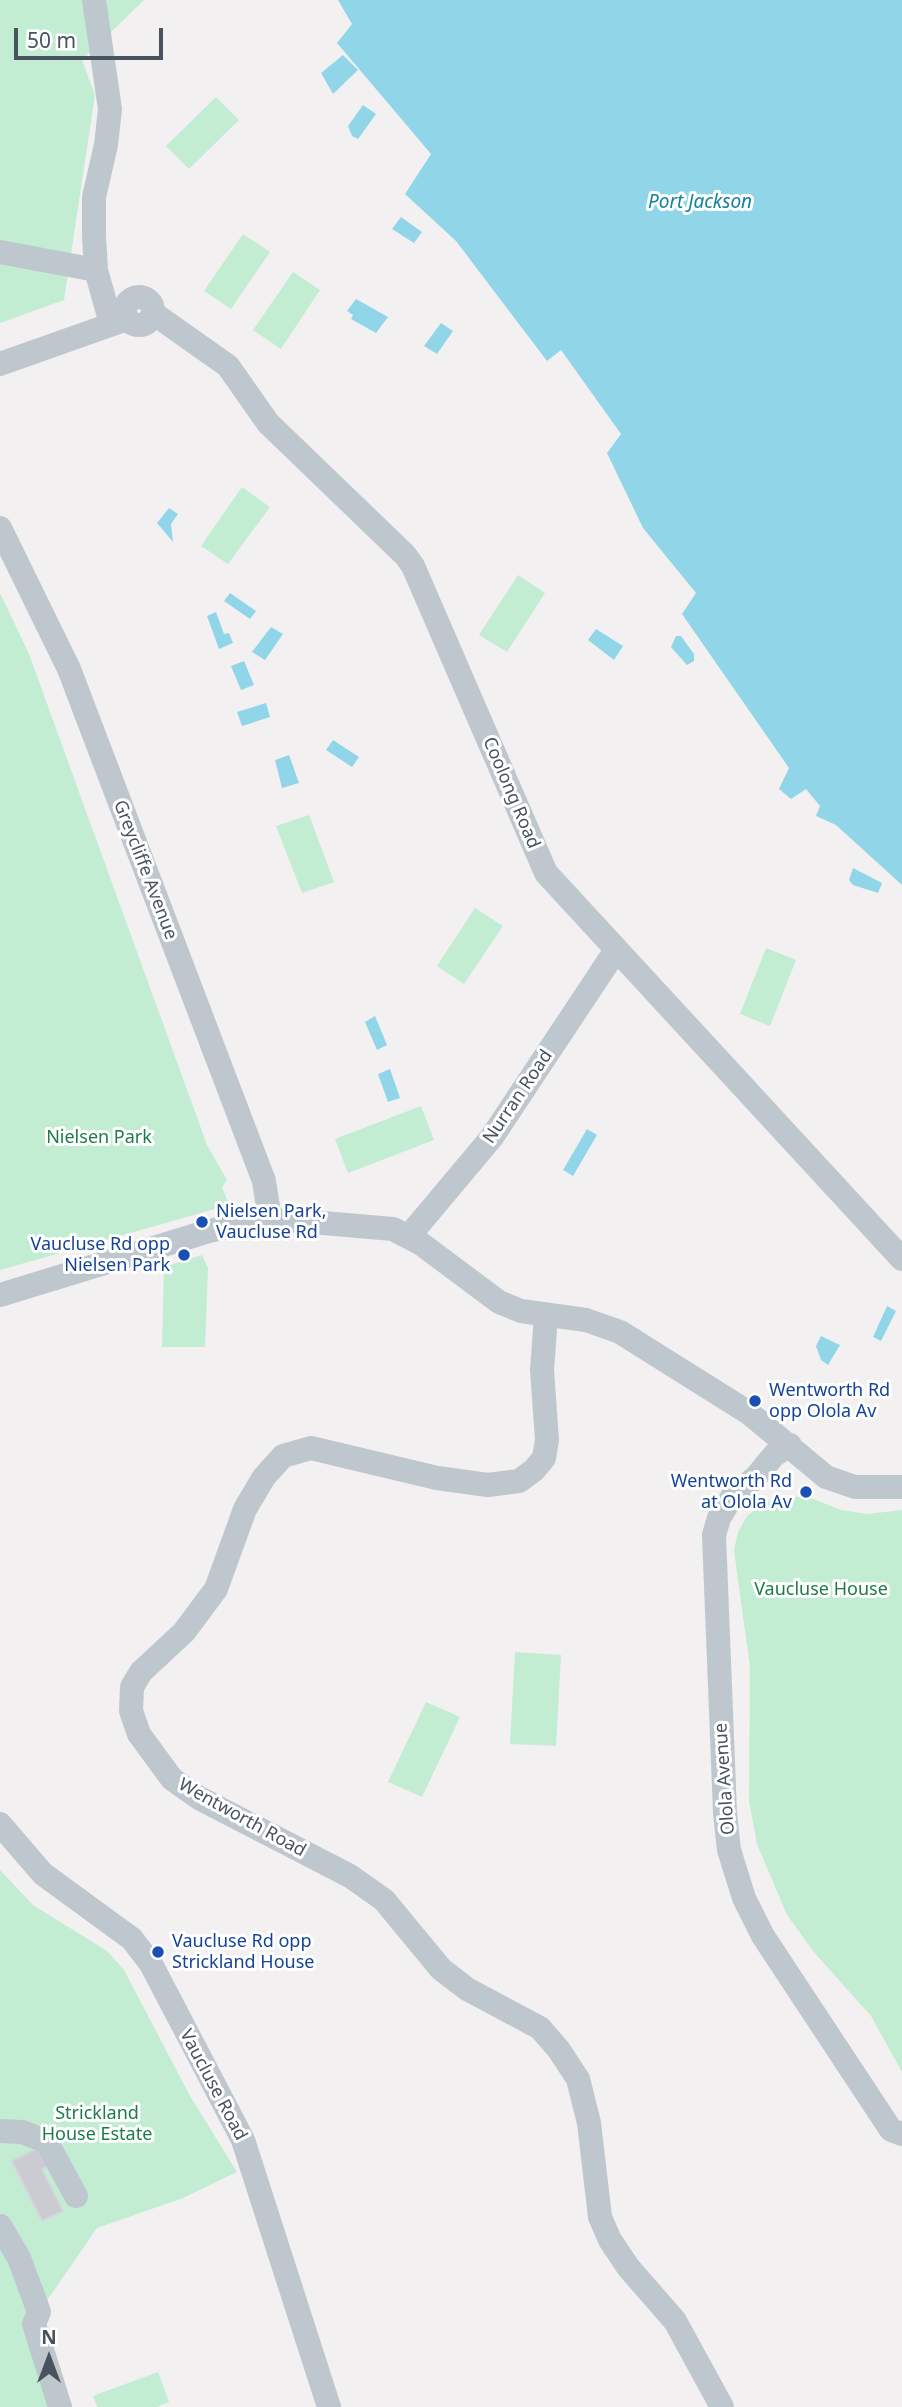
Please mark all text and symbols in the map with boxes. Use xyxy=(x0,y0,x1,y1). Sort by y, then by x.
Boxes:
scale bar xyxy=(18,14,166,58)
text: 50 m xyxy=(27,26,76,54)
water label: Port Jackson xyxy=(648,192,752,214)
street label: Coolong Road xyxy=(478,734,544,852)
street label: Greycliffe Avenue xyxy=(108,797,182,943)
street label: Nurran Road xyxy=(479,1046,557,1148)
park label: Nielsen Park xyxy=(46,1127,152,1149)
place label: Nielsen Park, Vaucluse Rd xyxy=(216,1201,327,1244)
marker: Nielsen Park, Vaucluse Rd xyxy=(194,1214,210,1230)
place label: Vaucluse Rd opp Nielsen Park xyxy=(31,1234,170,1276)
marker: Vaucluse Rd opp Nielsen Park xyxy=(176,1247,192,1263)
place label: Wentworth Rd opp Olola Av xyxy=(769,1380,890,1422)
marker: Wentworth Rd opp Olola Av xyxy=(747,1393,763,1409)
place label: Wentworth Rd at Olola Av xyxy=(671,1471,792,1514)
marker: Wentworth Rd at Olola Av xyxy=(798,1484,814,1500)
park label: Vaucluse House xyxy=(754,1579,888,1601)
street label: Olola Avenue xyxy=(710,1722,740,1836)
street label: Wentworth Road xyxy=(175,1774,309,1862)
place label: Vaucluse Rd opp Strickland House xyxy=(172,1931,314,1974)
marker: Vaucluse Rd opp Strickland House xyxy=(150,1944,166,1960)
street label: Vaucluse Road xyxy=(175,2026,251,2144)
park label: Strickland House Estate xyxy=(42,2103,152,2146)
north arrow xyxy=(14,2323,84,2393)
text: N xyxy=(41,2324,57,2350)

